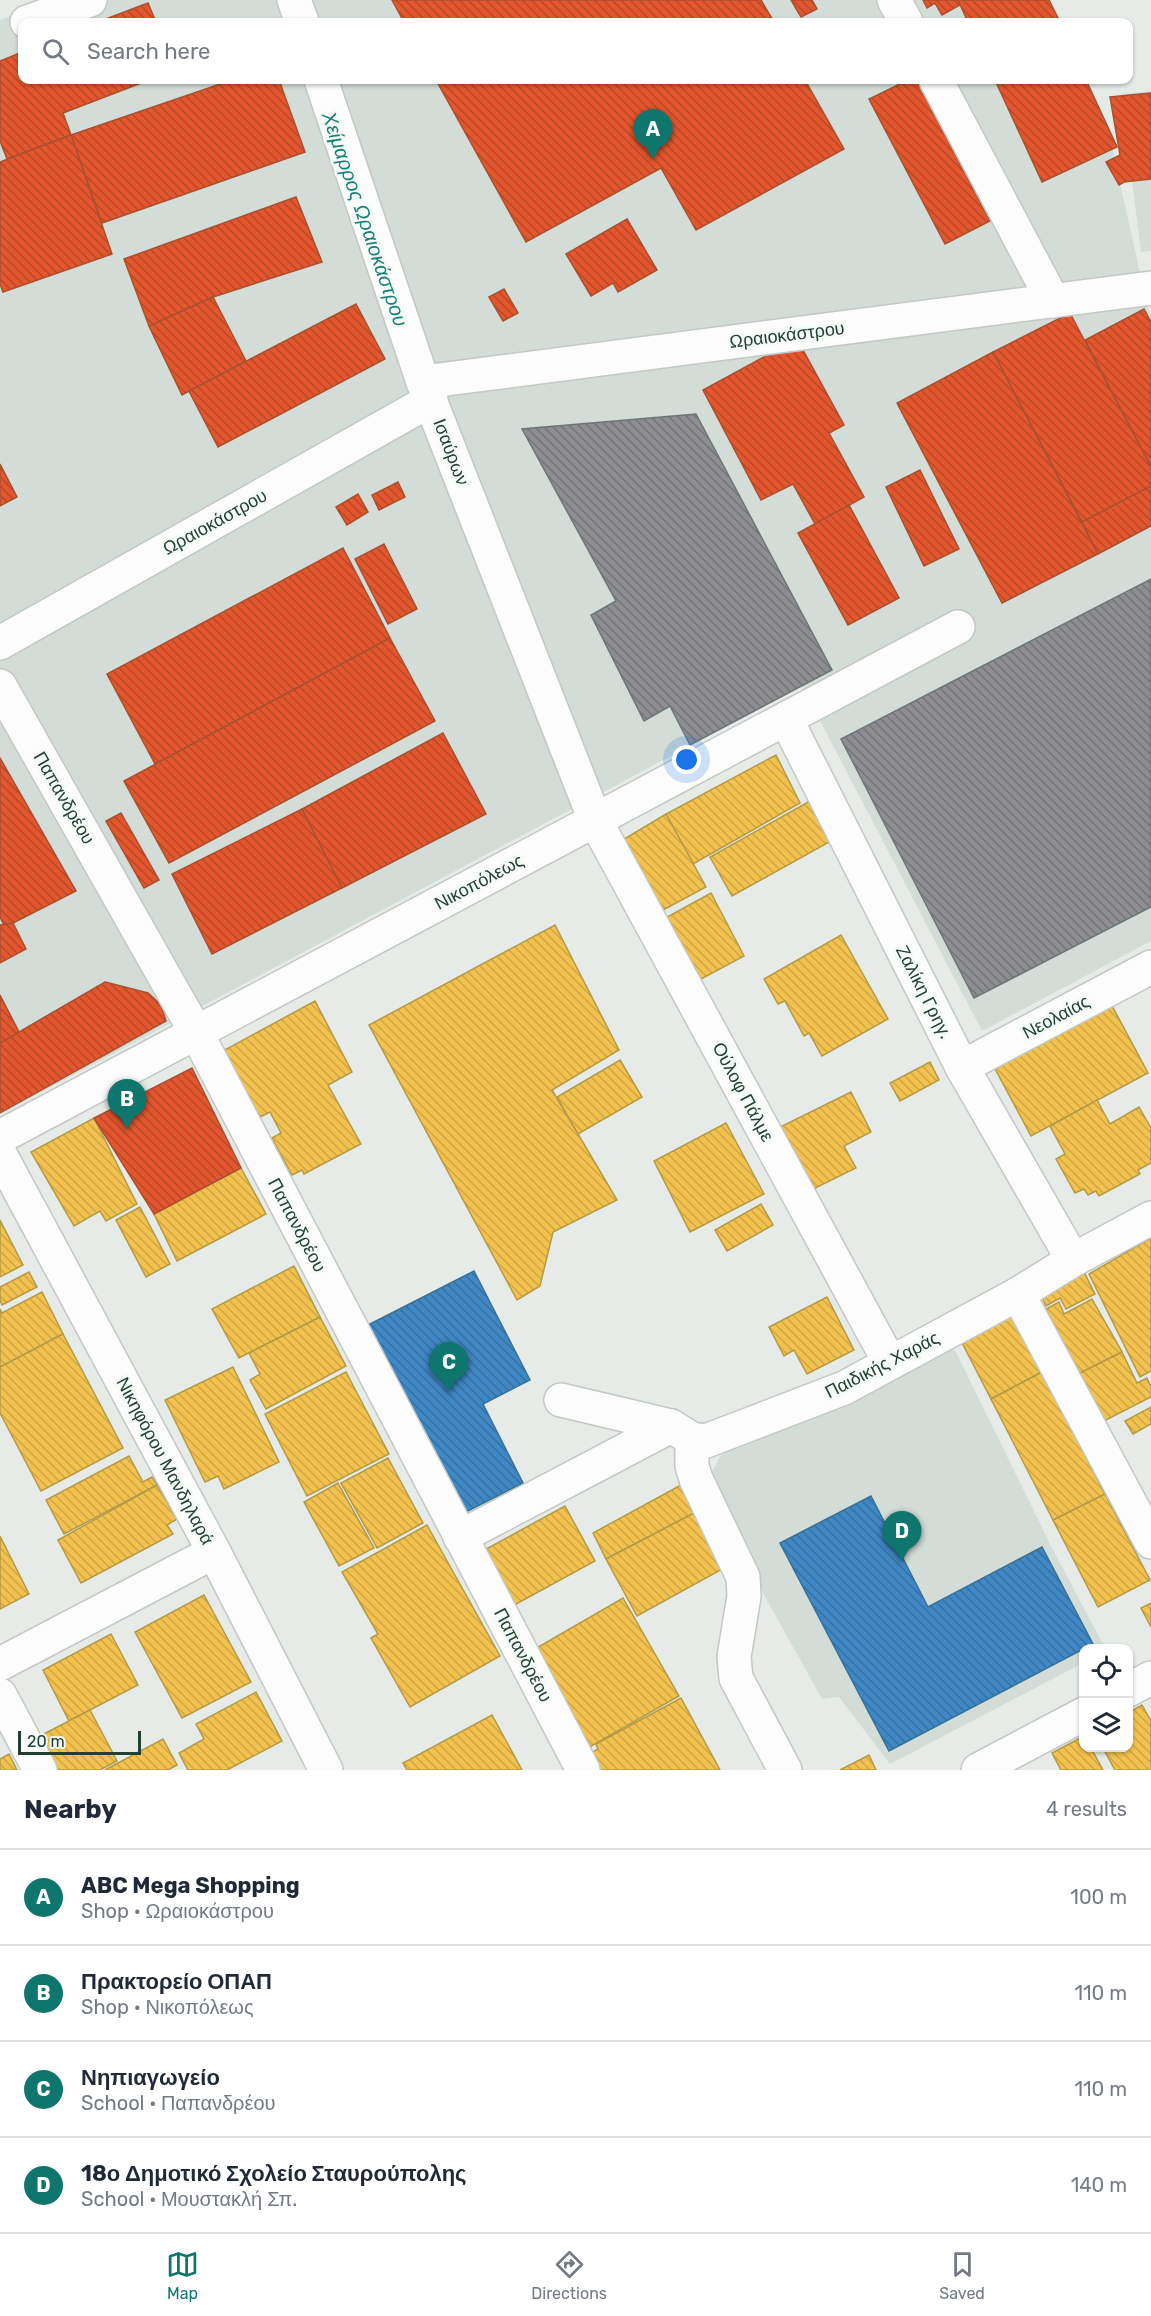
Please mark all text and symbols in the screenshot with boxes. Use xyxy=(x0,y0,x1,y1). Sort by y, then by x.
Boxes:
search box xyxy=(18,18,1133,84)
icon: search xyxy=(39,35,72,68)
text: Search here xyxy=(87,38,210,65)
water label: Χείμαρρος Ωραιοκάστρου xyxy=(317,107,413,330)
pin: A xyxy=(634,110,672,159)
street label: Ωραιοκάστρου xyxy=(728,317,846,353)
street label: Ισαύρων xyxy=(428,416,474,488)
street label: Ωραιοκάστρου xyxy=(159,484,271,560)
your location xyxy=(672,745,701,774)
street label: Παπανδρέου xyxy=(29,748,99,848)
street label: Νικοπόλεως xyxy=(431,849,527,915)
street label: Ζαλίκη Γρηγ. xyxy=(891,942,957,1042)
street label: Νεολαίας xyxy=(1019,990,1094,1044)
street label: Ούλοφ Πάλμε xyxy=(708,1039,778,1145)
pin: B xyxy=(108,1080,146,1129)
street label: Παπανδρέου xyxy=(263,1174,331,1276)
street label: Παιδικής Χαράς xyxy=(821,1327,943,1403)
pin: C xyxy=(430,1342,468,1392)
street label: Νικηφόρου Μανδηλαρά xyxy=(112,1374,218,1548)
pin: D xyxy=(882,1512,922,1561)
street label: Παπανδρέου xyxy=(489,1604,557,1706)
map controls xyxy=(1079,1644,1133,1752)
button: locate xyxy=(1079,1644,1133,1698)
button: layers xyxy=(1079,1698,1133,1752)
scale bar xyxy=(18,1728,141,1756)
text: 20 m xyxy=(27,1732,65,1751)
text: Nearby xyxy=(24,1794,117,1825)
text: 4 results xyxy=(1046,1797,1127,1821)
text: ABC Mega Shopping xyxy=(81,1872,300,1899)
text: A xyxy=(36,1885,51,1909)
text: 100 m xyxy=(1070,1885,1127,1909)
text: Shop · Ωραιοκάστρου xyxy=(81,1899,274,1923)
text: Πρακτορείο ΟΠΑΠ xyxy=(81,1968,272,1995)
text: B xyxy=(36,1981,51,2005)
text: 110 m xyxy=(1075,1981,1127,2005)
text: Shop · Νικοπόλεως xyxy=(81,1995,254,2019)
text: Νηπιαγωγείο xyxy=(81,2064,220,2091)
text: C xyxy=(36,2077,51,2101)
text: 110 m xyxy=(1075,2077,1127,2101)
text: School · Παπανδρέου xyxy=(81,2091,275,2115)
text: 18ο Δημοτικό Σχολείο Σταυρούπολης xyxy=(81,2160,467,2187)
text: D xyxy=(36,2173,51,2197)
text: 140 m xyxy=(1071,2173,1127,2197)
text: School · Μουστακλή Σπ. xyxy=(81,2187,297,2211)
tab: Map xyxy=(166,2248,199,2303)
tab: Directions xyxy=(531,2248,607,2303)
tab: Saved xyxy=(939,2248,985,2303)

